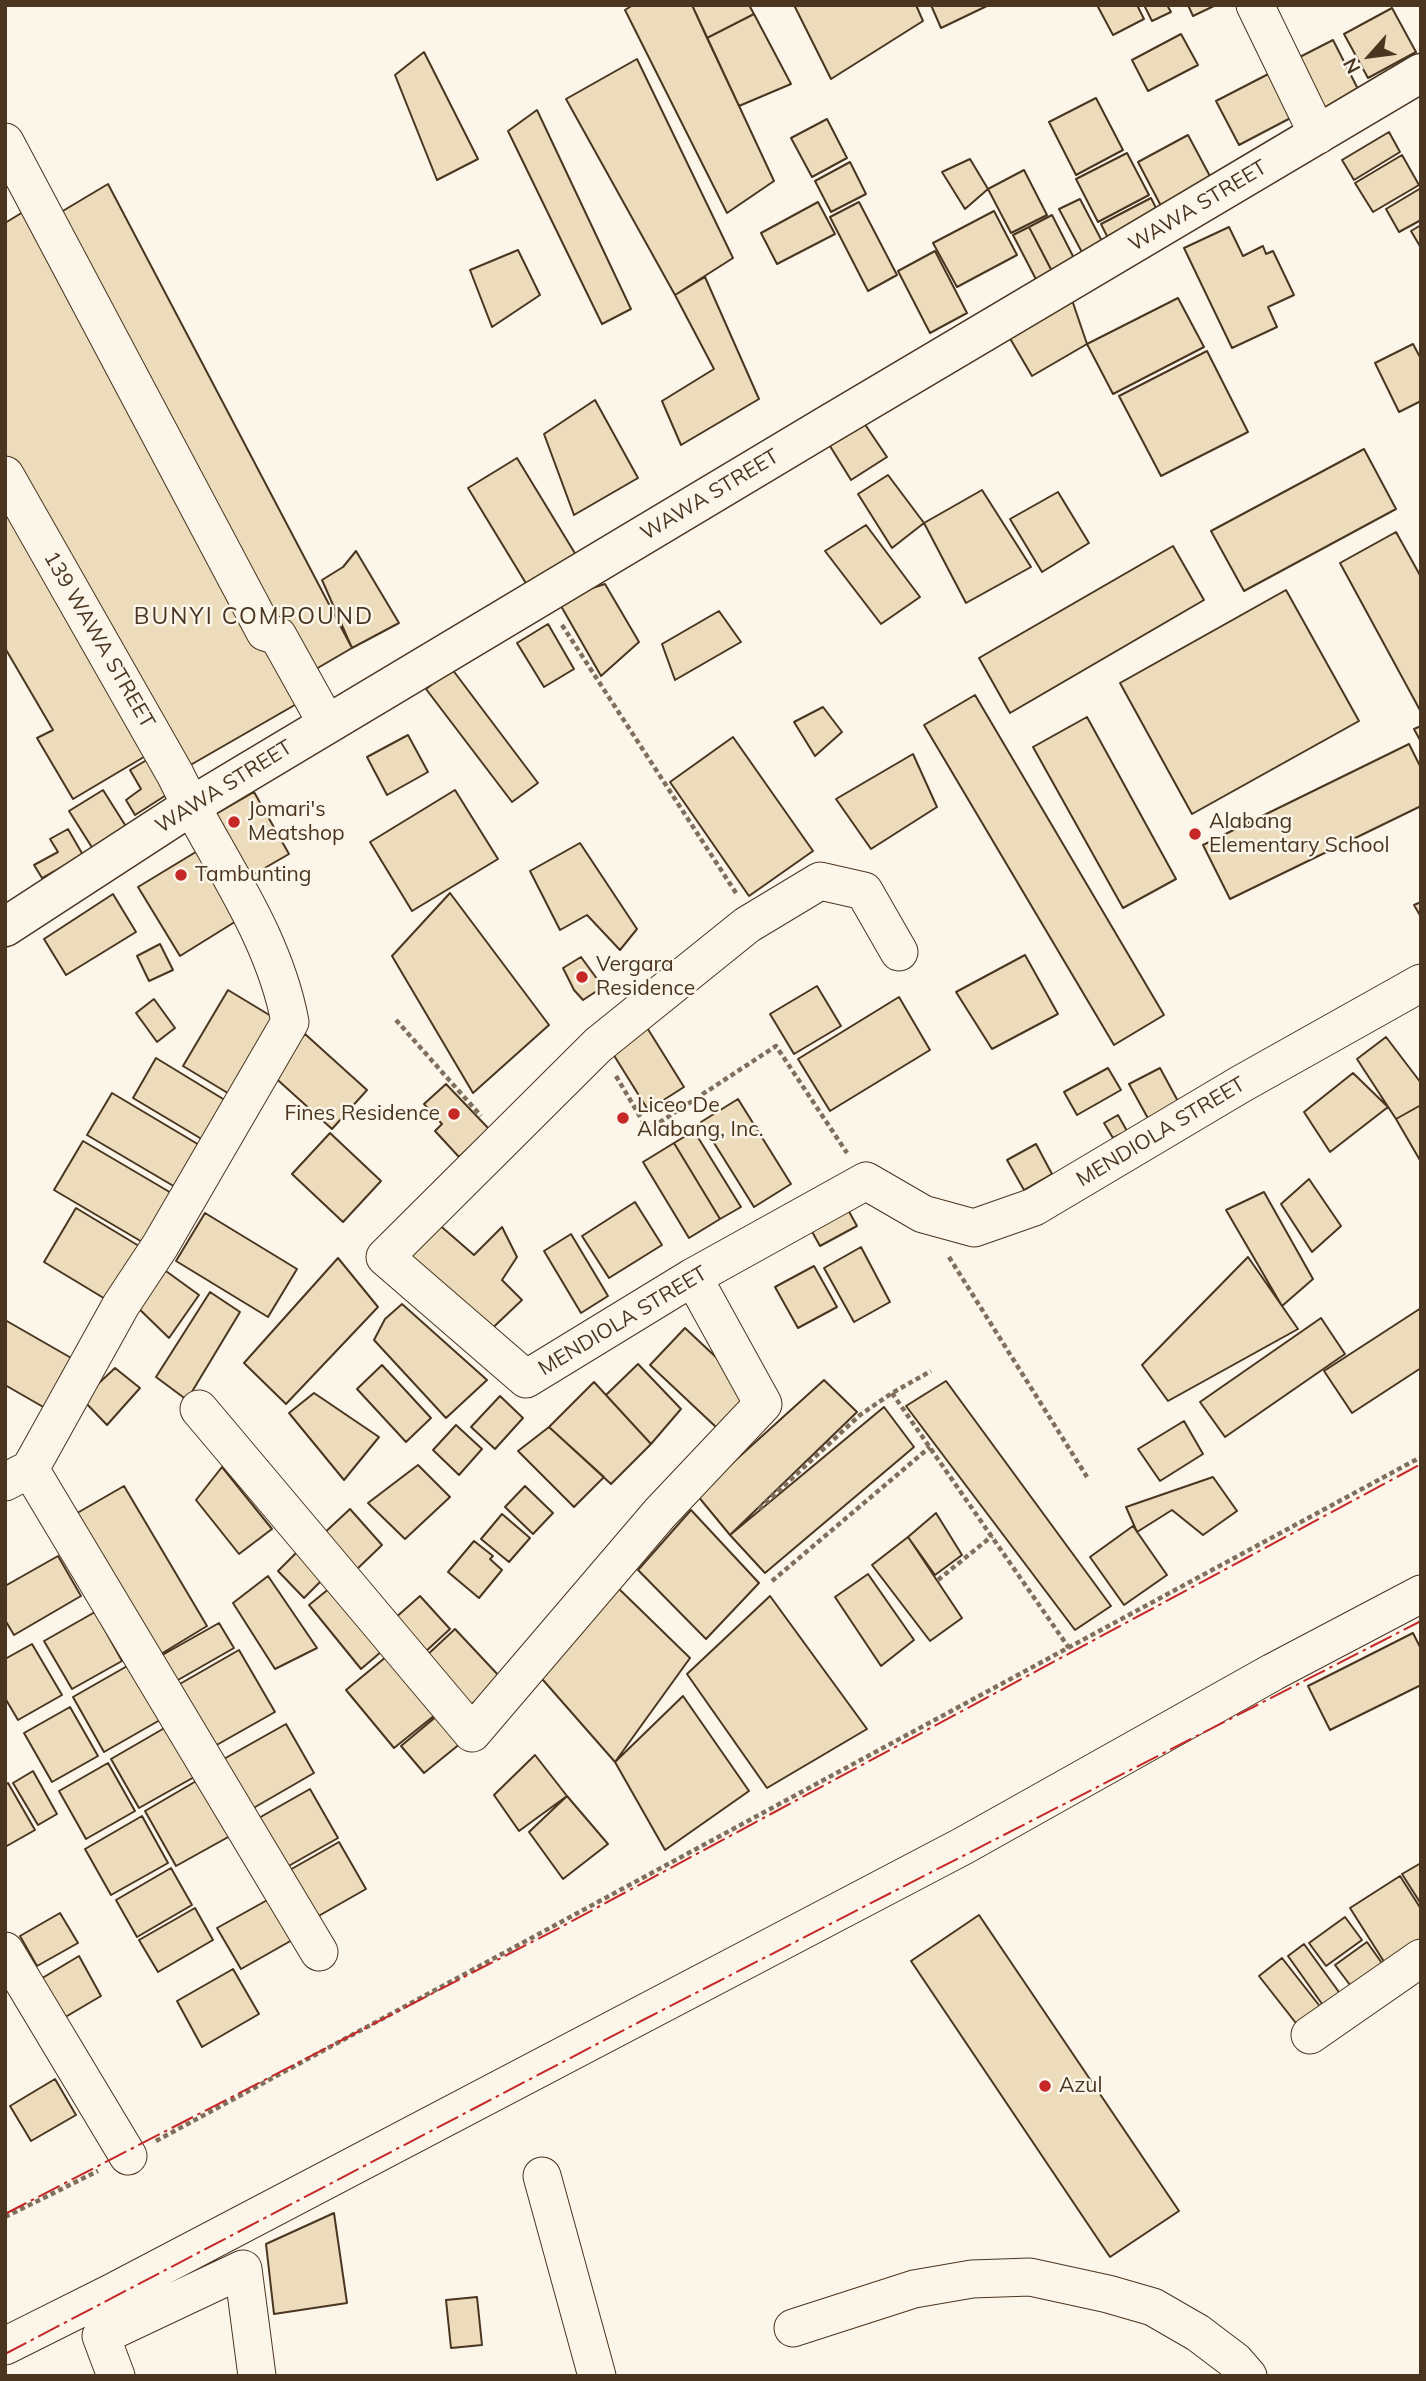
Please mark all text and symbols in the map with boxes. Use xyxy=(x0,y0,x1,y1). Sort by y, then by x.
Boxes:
north arrow xyxy=(1335,21,1405,91)
text: N xyxy=(1337,54,1365,78)
street label: WAWA STREET xyxy=(1124,155,1272,257)
street label: WAWA STREET xyxy=(636,444,784,546)
street label: 139 WAWA STREET xyxy=(38,547,160,733)
district label: BUNYI COMPOUND xyxy=(136,603,372,631)
street label: WAWA STREET xyxy=(151,735,297,839)
place label: Jomari's Meatshop xyxy=(248,797,345,847)
place label: Alabang Elementary School xyxy=(1209,809,1390,859)
marker: Jomari's Meatshop xyxy=(226,814,242,830)
marker: Alabang Elementary School xyxy=(1187,826,1203,842)
place label: Tambunting xyxy=(195,862,311,888)
marker: Tambunting xyxy=(173,867,189,883)
place label: Vergara Residence xyxy=(596,952,695,1002)
marker: Vergara Residence xyxy=(574,969,590,985)
street label: MENDIOLA STREET xyxy=(1072,1072,1250,1192)
place label: Liceo De Alabang, Inc. xyxy=(637,1093,764,1143)
place label: Fines Residence xyxy=(285,1101,440,1127)
marker: Fines Residence xyxy=(446,1106,462,1122)
marker: Liceo De Alabang, Inc. xyxy=(615,1110,631,1126)
street label: MENDIOLA STREET xyxy=(534,1261,712,1381)
place label: Azul xyxy=(1059,2073,1102,2099)
marker: Azul xyxy=(1037,2078,1053,2094)

